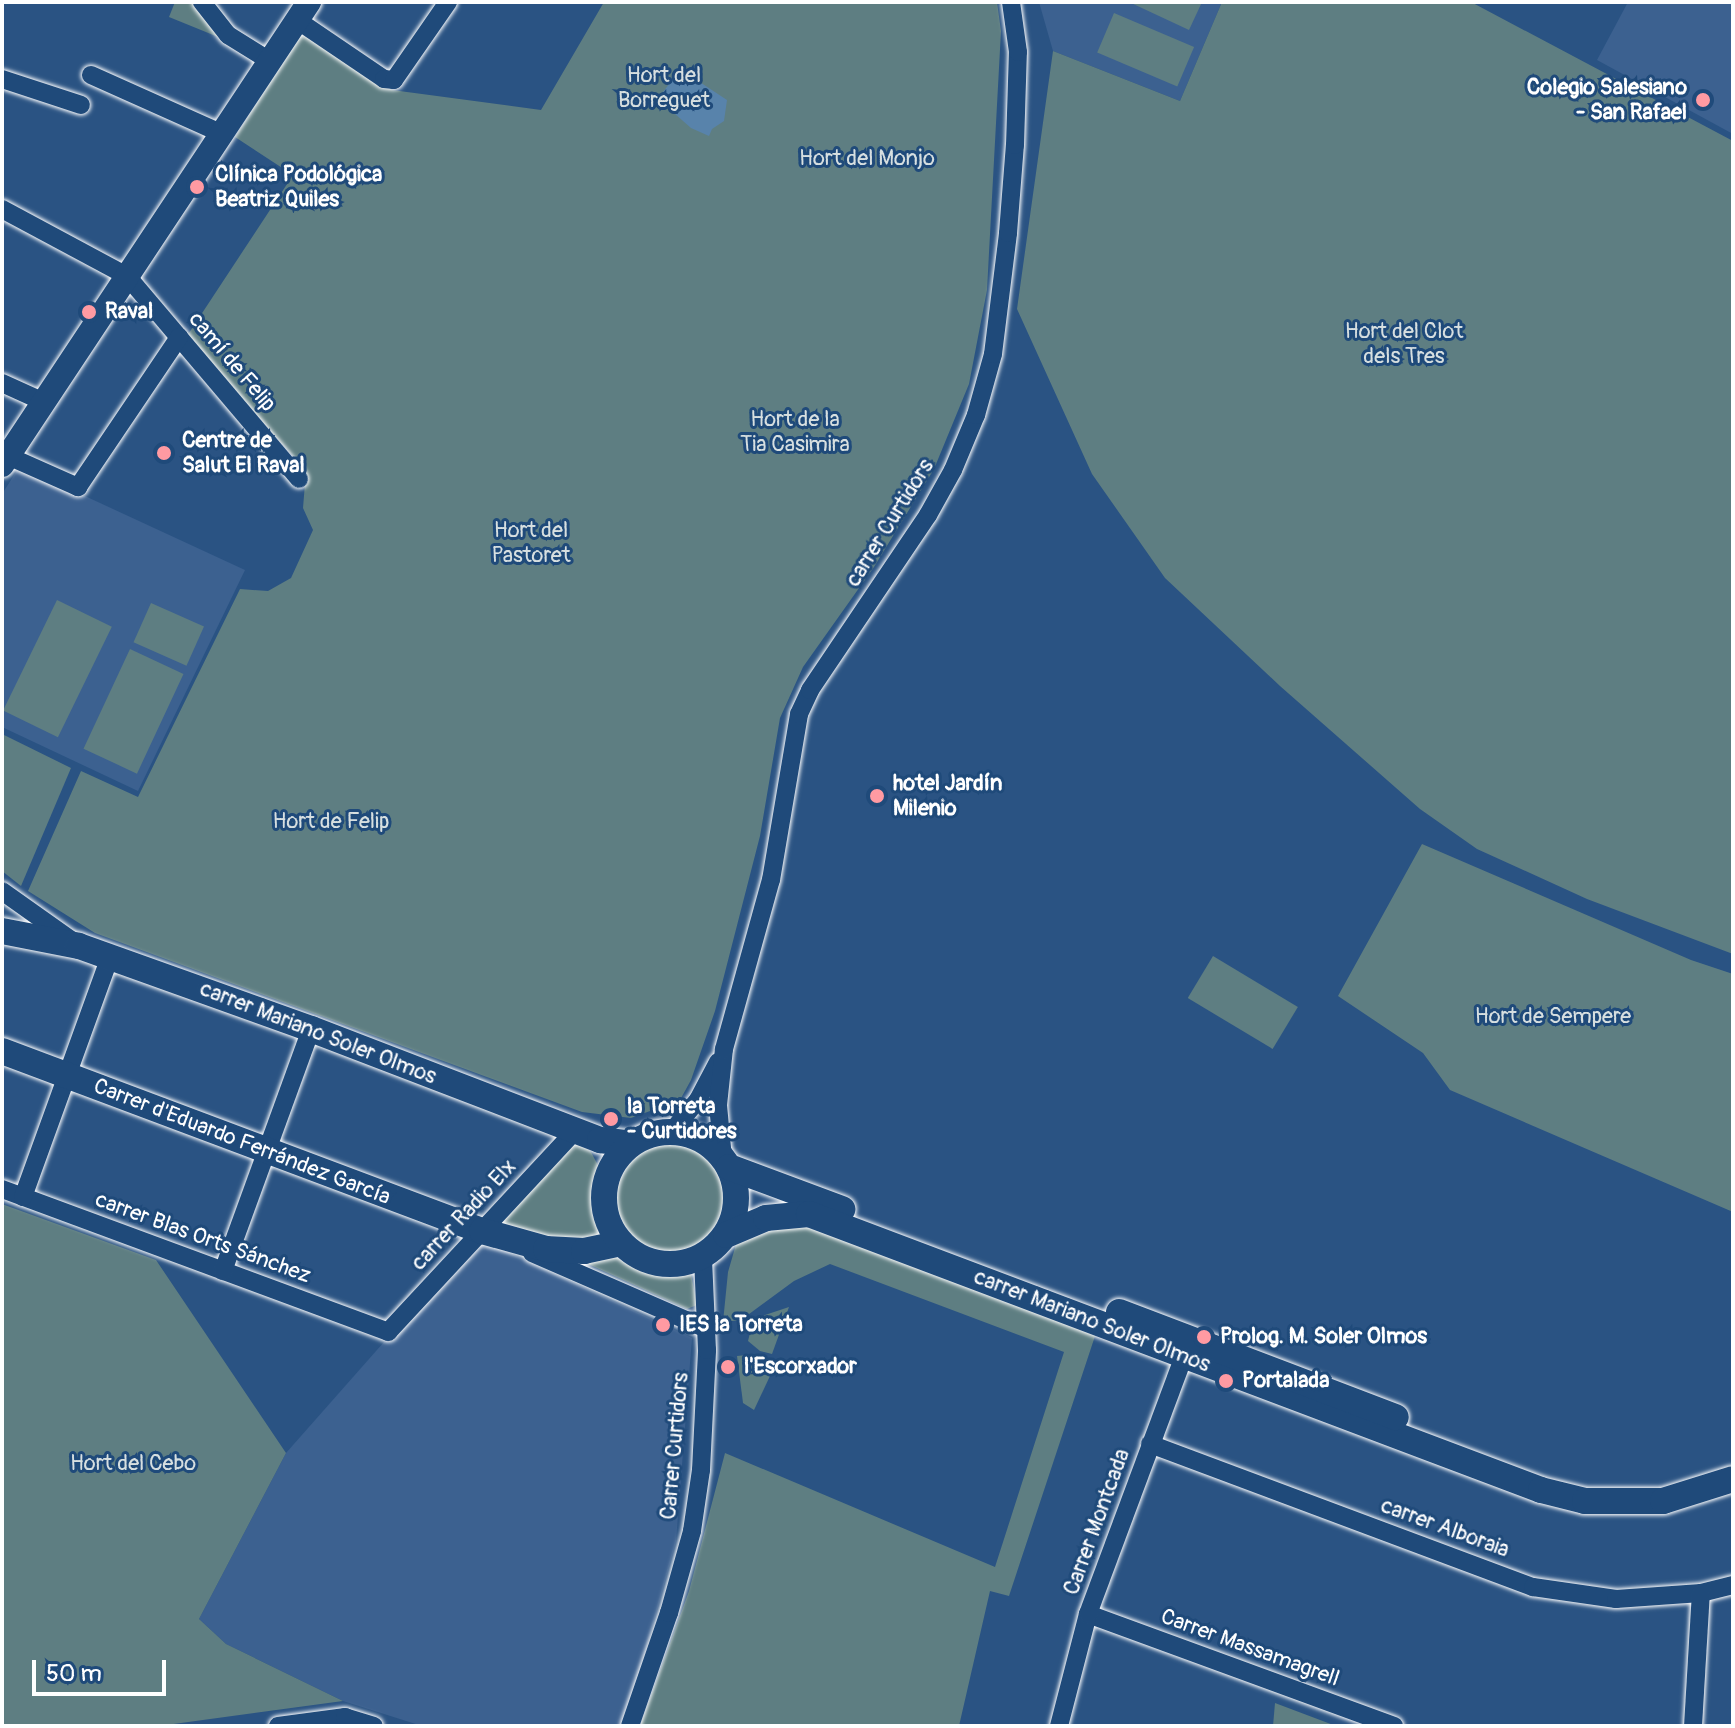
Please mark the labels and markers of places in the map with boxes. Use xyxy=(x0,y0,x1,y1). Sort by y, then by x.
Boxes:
place label: Colegio Salesiano - San Rafael xyxy=(1527,74,1687,126)
marker: Colegio Salesiano - San Rafael xyxy=(1694,91,1712,109)
place label: Clínica Podológica Beatriz Quiles xyxy=(215,161,382,212)
marker: Clínica Podológica Beatriz Quiles xyxy=(186,176,208,198)
place label: Raval xyxy=(105,299,153,325)
marker: Raval xyxy=(80,303,98,321)
place label: Centre de Salut El Raval xyxy=(182,427,305,478)
marker: Centre de Salut El Raval xyxy=(153,442,175,464)
place label: hotel Jardín Milenio xyxy=(893,770,1002,822)
marker: hotel Jardín Milenio xyxy=(868,787,886,805)
place label: la Torreta - Curtidores xyxy=(627,1093,737,1144)
marker: la Torreta - Curtidores xyxy=(602,1110,620,1128)
place label: IES la Torreta xyxy=(679,1312,803,1338)
marker: IES la Torreta xyxy=(654,1316,672,1334)
place label: Prolog. M. Soler Olmos xyxy=(1220,1324,1427,1350)
marker: Prolog. M. Soler Olmos xyxy=(1195,1328,1213,1346)
place label: l'Escorxador xyxy=(744,1354,857,1380)
marker: l'Escorxador xyxy=(719,1358,737,1376)
place label: Portalada xyxy=(1242,1368,1329,1394)
marker: Portalada xyxy=(1217,1372,1235,1390)

